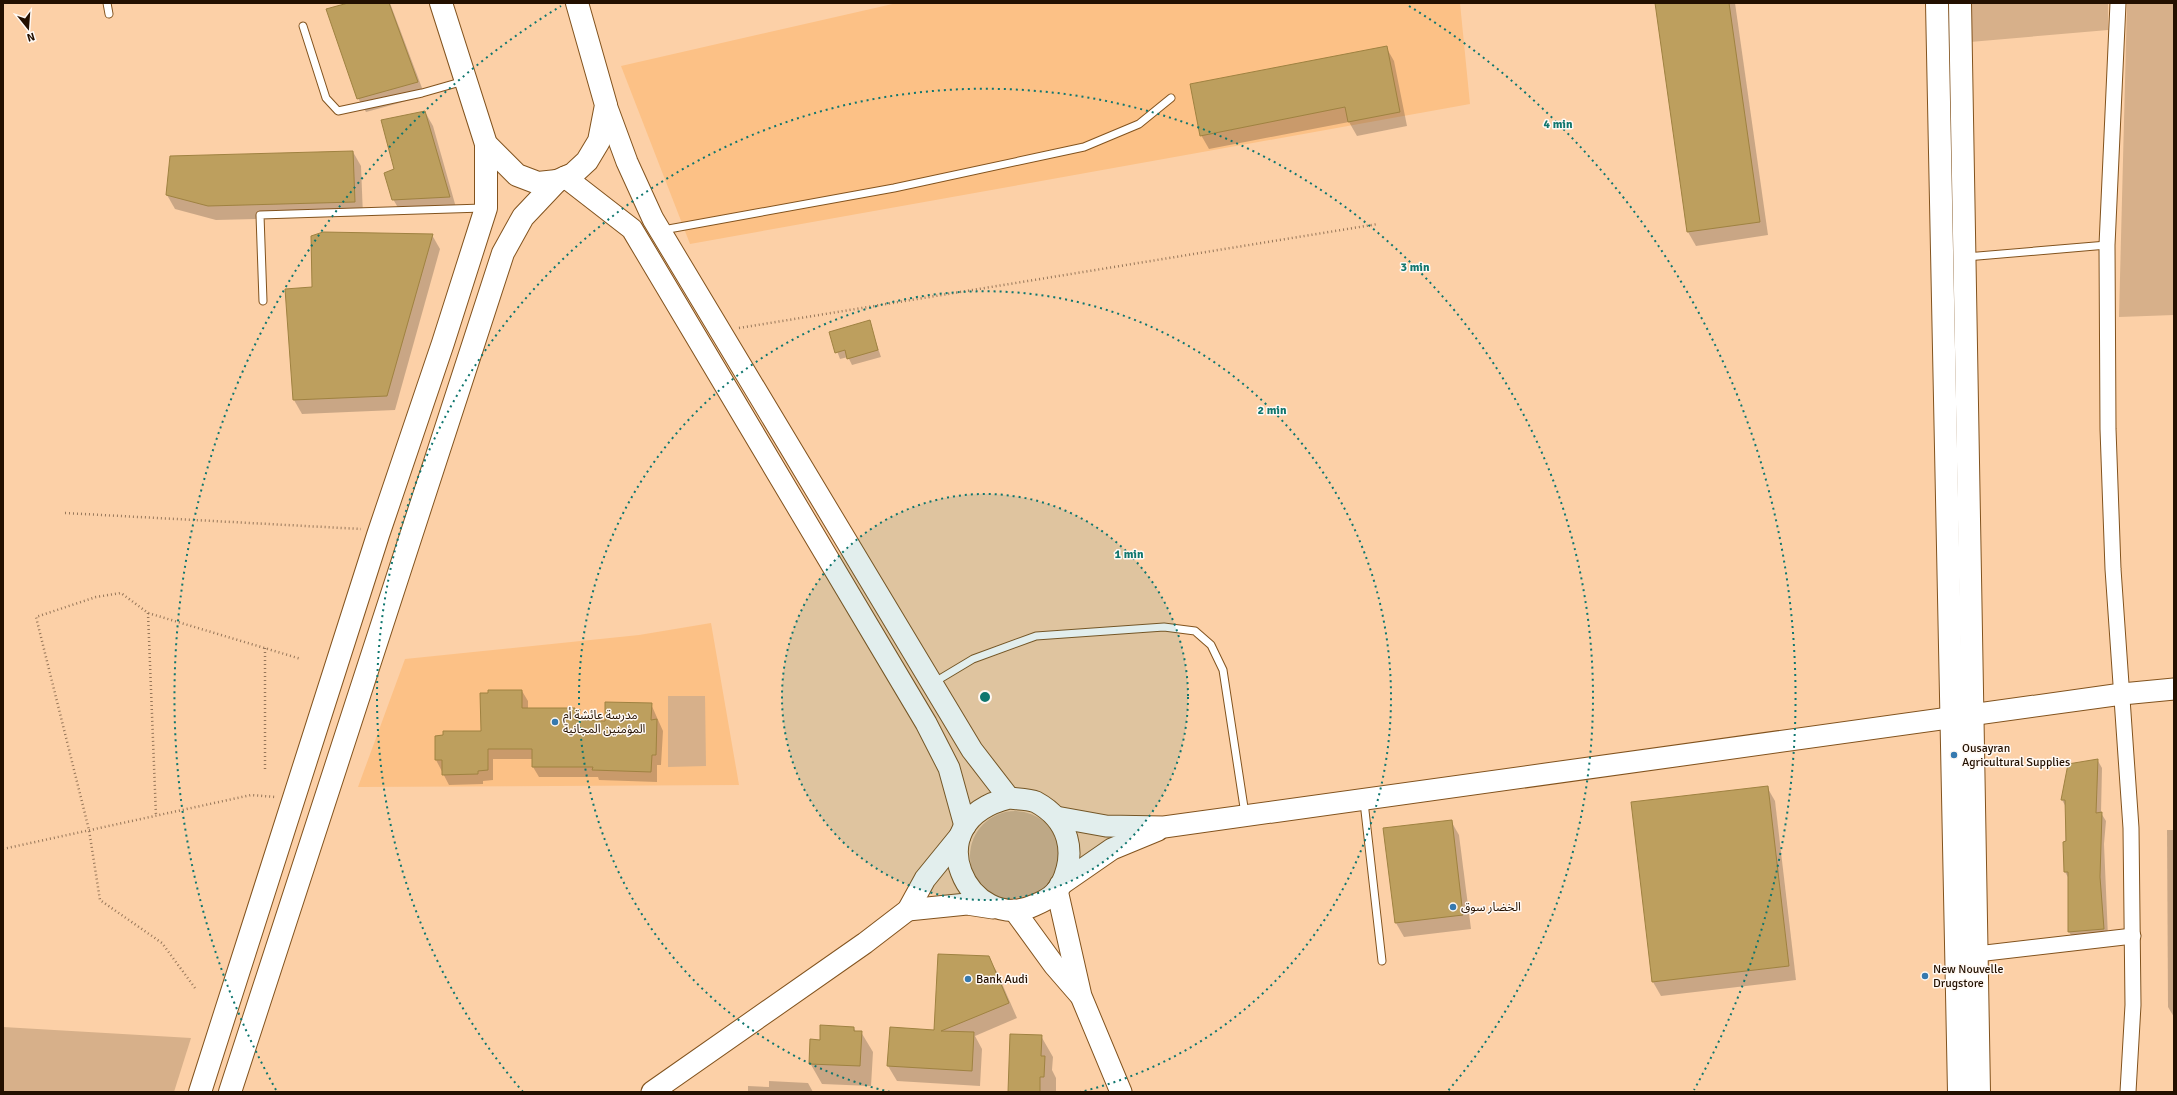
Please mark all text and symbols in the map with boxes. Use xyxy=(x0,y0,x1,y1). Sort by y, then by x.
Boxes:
north arrow xyxy=(8,8,48,48)
text: N xyxy=(25,30,36,44)
text: 4 min xyxy=(1544,117,1573,132)
text: 3 min xyxy=(1401,260,1430,275)
text: 2 min xyxy=(1258,403,1287,418)
text: 1 min xyxy=(1115,547,1144,562)
centre of rings xyxy=(978,690,992,704)
place label: مدرسة عائشة أم المؤمنين المجانية xyxy=(563,707,646,737)
marker: مدرسة عائشة أم المؤمنين المجانية xyxy=(550,717,560,727)
place label: Ousayran Agricultural Supplies xyxy=(1962,741,2070,770)
marker: Ousayran Agricultural Supplies xyxy=(1949,750,1959,760)
place label: الخضار سوق xyxy=(1461,900,1521,915)
marker: الخضار سوق xyxy=(1448,902,1458,912)
place label: New Nouvelle Drugstore xyxy=(1933,962,2003,991)
marker: New Nouvelle Drugstore xyxy=(1920,971,1930,981)
place label: Bank Audi xyxy=(976,972,1028,987)
marker: Bank Audi xyxy=(963,974,973,984)

